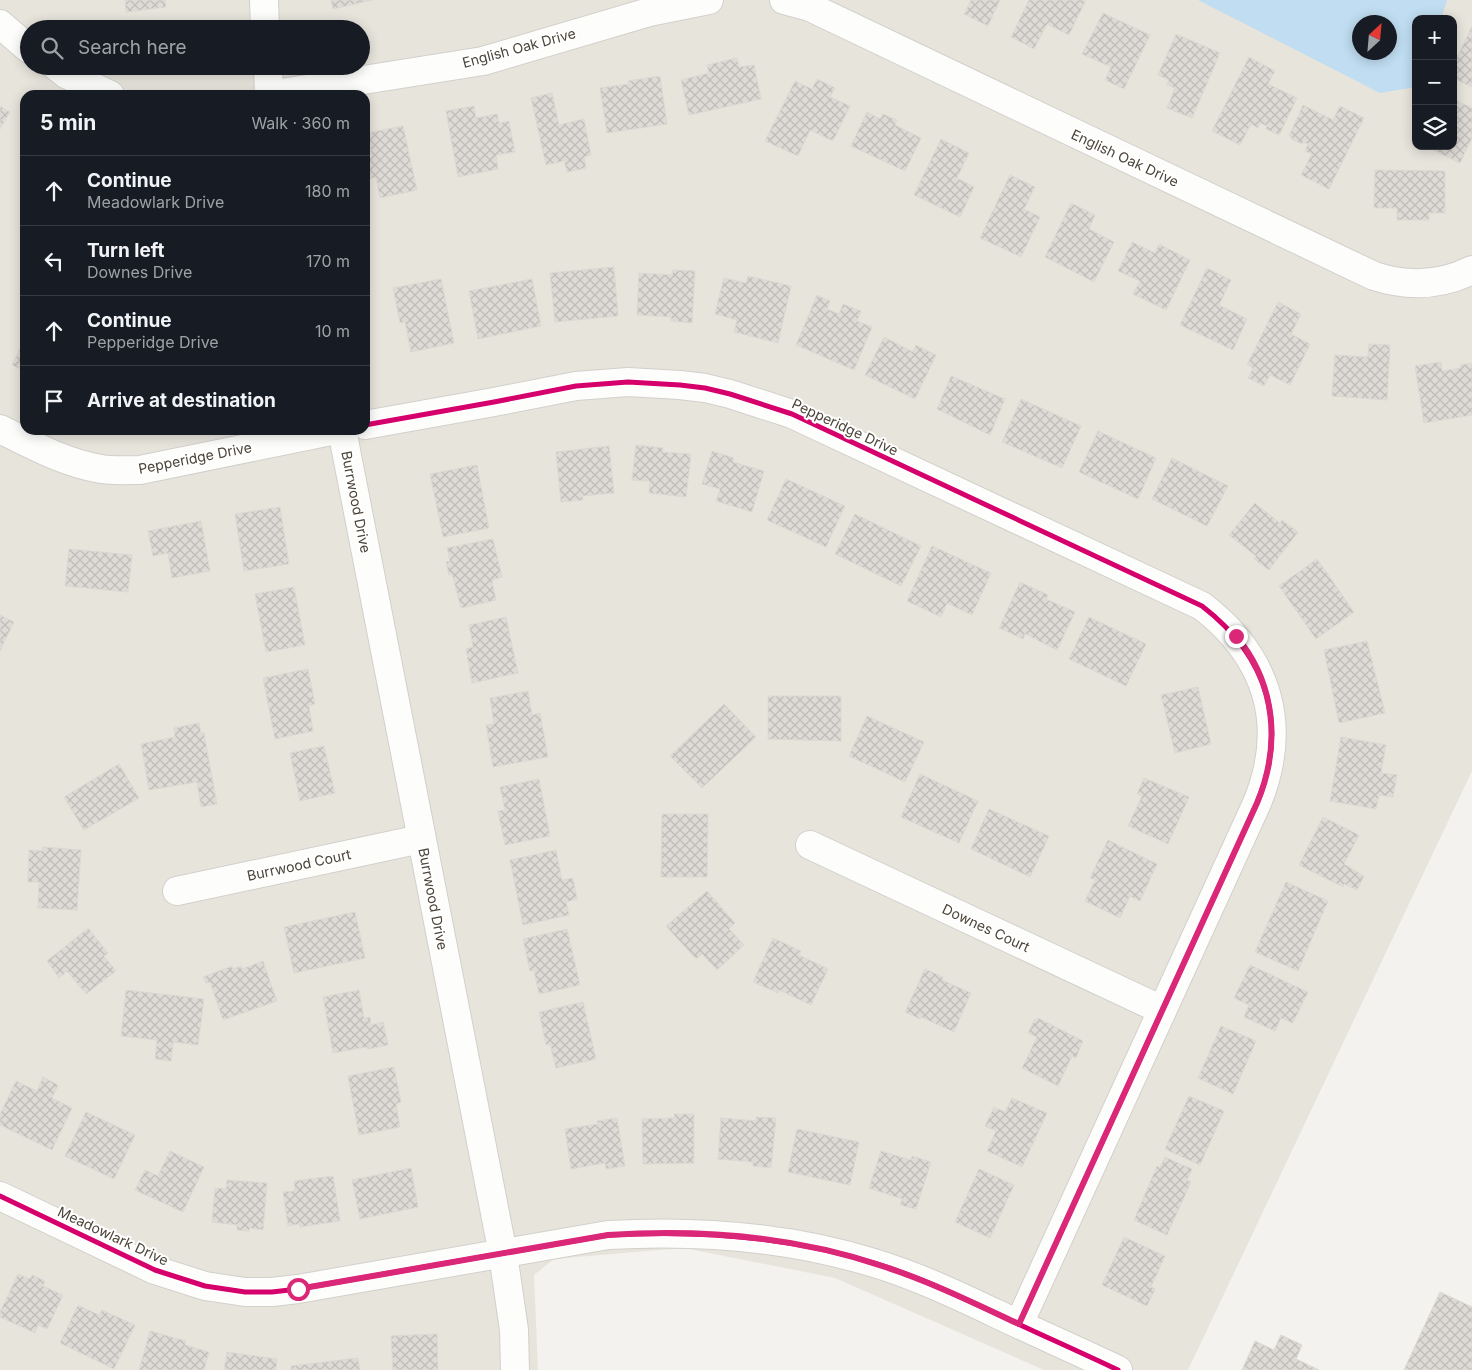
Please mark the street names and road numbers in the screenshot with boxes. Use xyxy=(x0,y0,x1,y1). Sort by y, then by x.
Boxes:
street label: English Oak Drive xyxy=(460,24,577,71)
street label: English Oak Drive xyxy=(1069,125,1182,190)
street label: Pepperidge Drive xyxy=(789,394,901,459)
street label: Pepperidge Drive xyxy=(137,438,253,477)
street label: Burrwood Drive xyxy=(338,449,375,554)
street label: Burrwood Court xyxy=(245,845,353,884)
street label: Burrwood Drive xyxy=(415,846,452,951)
street label: Downes Court xyxy=(940,900,1033,955)
street label: Meadowlark Drive xyxy=(55,1202,171,1269)

